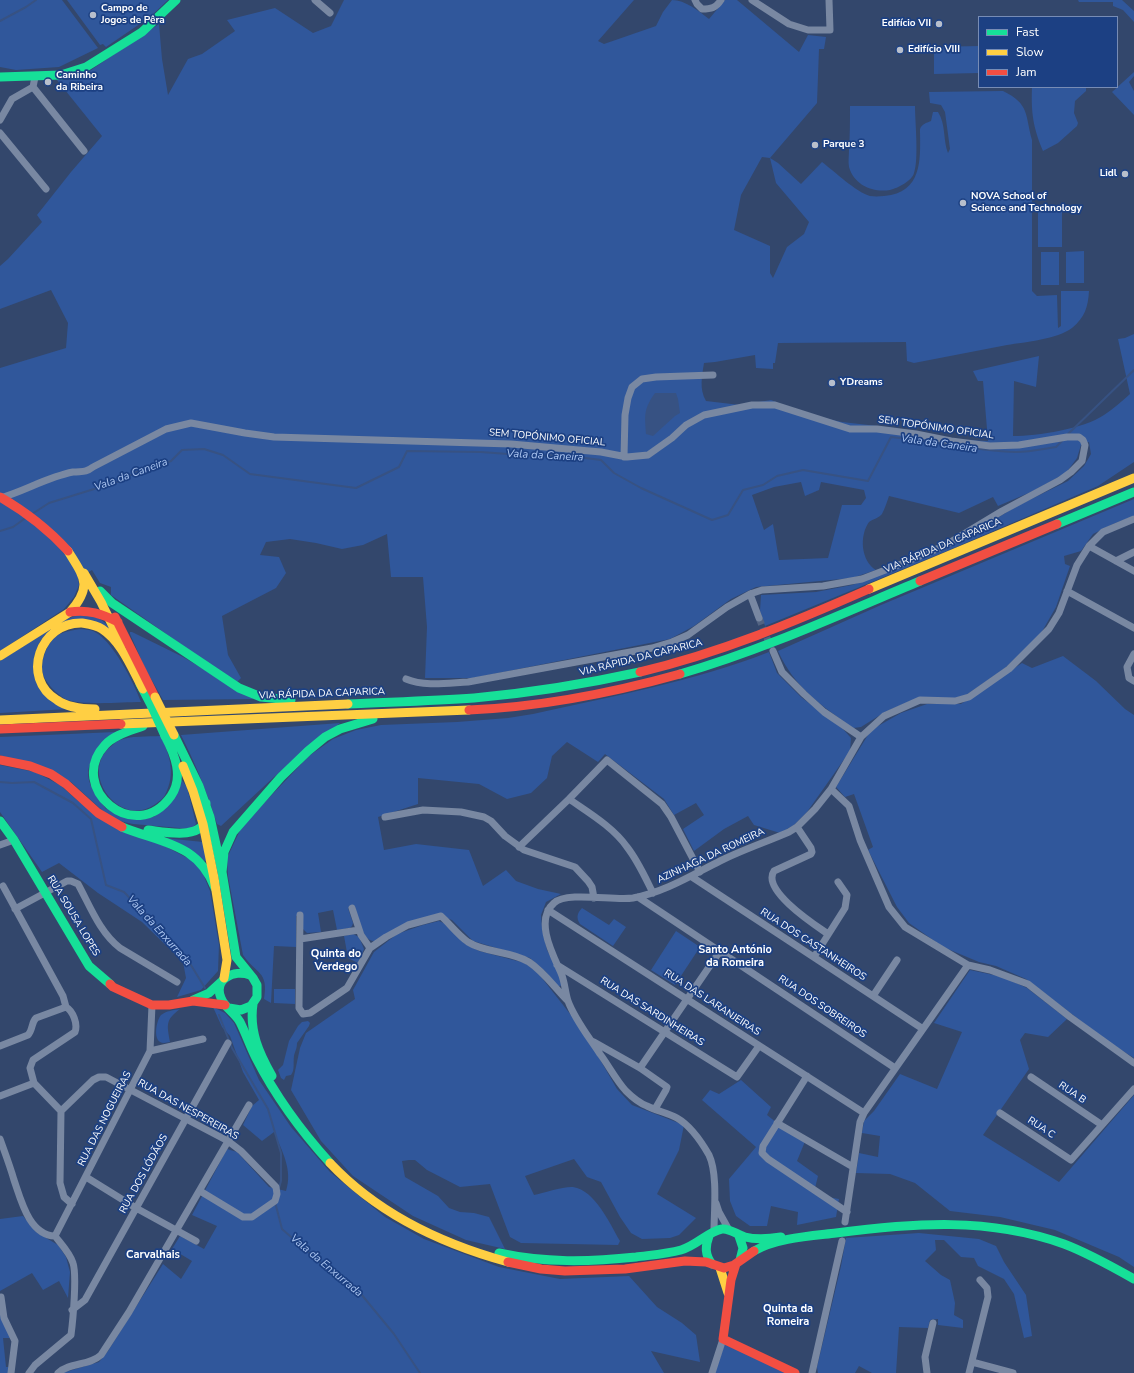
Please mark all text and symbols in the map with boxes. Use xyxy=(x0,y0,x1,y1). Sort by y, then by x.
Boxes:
place label: Campo de Jogos de Pêra xyxy=(101,3,165,26)
marker: Campo de Jogos de Pêra xyxy=(88,10,98,20)
legend xyxy=(978,16,1118,88)
place label: Edifício VII xyxy=(882,18,931,30)
marker: Edifício VII xyxy=(934,19,944,29)
text: Fast xyxy=(1016,24,1039,40)
place label: Edifício VIII xyxy=(908,44,960,56)
text: Slow xyxy=(1016,44,1044,60)
marker: Edifício VIII xyxy=(895,45,905,55)
text: Jam xyxy=(1016,64,1037,80)
place label: Caminho da Ribeira xyxy=(56,70,103,94)
marker: Caminho da Ribeira xyxy=(43,77,53,87)
place label: Parque 3 xyxy=(823,139,865,151)
marker: Parque 3 xyxy=(810,140,820,150)
place label: Lidl xyxy=(1100,168,1117,180)
marker: Lidl xyxy=(1120,169,1130,179)
place label: NOVA School of Science and Technology xyxy=(971,191,1082,214)
marker: NOVA School of Science and Technology xyxy=(958,198,968,208)
place label: YDreams xyxy=(840,377,883,389)
marker: YDreams xyxy=(827,378,837,388)
street label: SEM TOPÓNIMO OFICIAL xyxy=(877,414,995,442)
street label: SEM TOPÓNIMO OFICIAL xyxy=(488,427,606,449)
water label: Vala da Caneira xyxy=(900,432,978,456)
water label: Vala da Caneira xyxy=(506,447,584,465)
water label: Vala da Caneira xyxy=(92,456,170,494)
street label: VIA RÁPIDA DA CAPARICA xyxy=(883,516,1003,576)
street label: VIA RÁPIDA DA CAPARICA xyxy=(578,637,704,679)
street label: VIA RÁPIDA DA CAPARICA xyxy=(259,686,385,702)
street label: AZINHAGA DA ROMEIRA xyxy=(655,826,767,886)
street label: RUA SOUSA LOPES xyxy=(44,874,102,958)
water label: Vala da Enxurrada xyxy=(124,893,194,969)
street label: RUA DOS CASTANHEIROS xyxy=(758,906,868,984)
district label: Santo António da Romeira xyxy=(698,943,772,969)
district label: Quinta do Verdego xyxy=(311,947,361,973)
street label: RUA DAS LARANJEIRAS xyxy=(662,967,762,1039)
street label: RUA DOS SOBREIROS xyxy=(776,973,868,1041)
street label: RUA DAS SARDINHEIRAS xyxy=(598,975,706,1049)
street label: RUA DAS NOGUEIRAS xyxy=(76,1070,134,1168)
street label: RUA DAS NESPEREIRAS xyxy=(135,1077,241,1143)
street label: RUA B xyxy=(1056,1079,1088,1107)
street label: RUA C xyxy=(1025,1115,1057,1141)
street label: RUA DOS LÓDÃOS xyxy=(117,1132,171,1216)
water label: Vala da Enxurrada xyxy=(287,1232,365,1300)
district label: Carvalhais xyxy=(126,1248,180,1262)
district label: Quinta da Romeira xyxy=(763,1302,813,1328)

